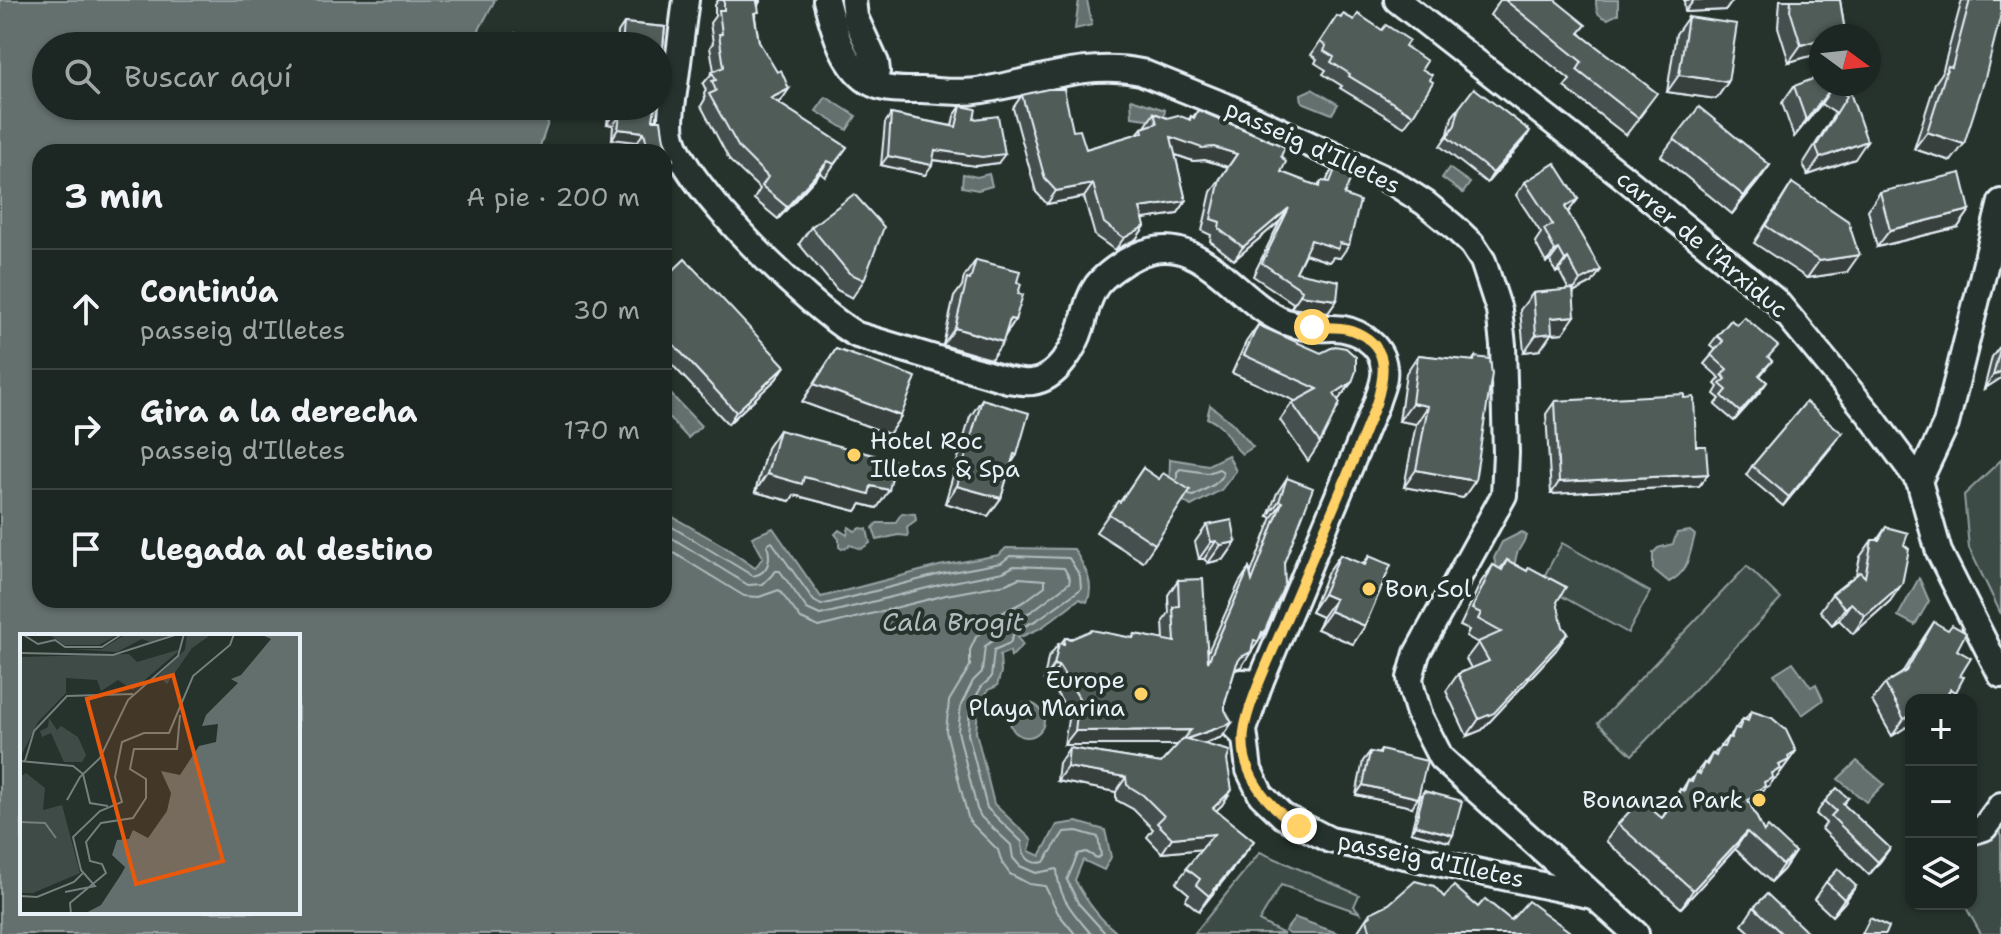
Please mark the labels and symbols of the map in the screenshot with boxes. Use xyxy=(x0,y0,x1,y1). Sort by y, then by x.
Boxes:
north arrow xyxy=(1809,24,1881,96)
street label: passeig d'Illetes xyxy=(1220,92,1406,202)
street label: carrer de l'Arxiduc xyxy=(1610,163,1794,325)
route start xyxy=(1294,309,1330,345)
place label: Hotel Roc Illetas & Spa xyxy=(870,425,1020,485)
marker: Hotel Roc Illetas & Spa xyxy=(845,446,863,464)
place label: Bon Sol xyxy=(1385,573,1472,605)
marker: Bon Sol xyxy=(1360,580,1378,598)
water label: Cala Brogit xyxy=(882,604,1025,639)
inset map xyxy=(20,634,300,914)
place label: Europe Playa Marina xyxy=(969,664,1125,724)
marker: Europe Playa Marina xyxy=(1132,685,1150,703)
place label: Bonanza Park xyxy=(1582,784,1743,816)
marker: Bonanza Park xyxy=(1750,791,1768,809)
route end xyxy=(1281,808,1317,844)
street label: passeig d'Illetes xyxy=(1335,825,1527,895)

